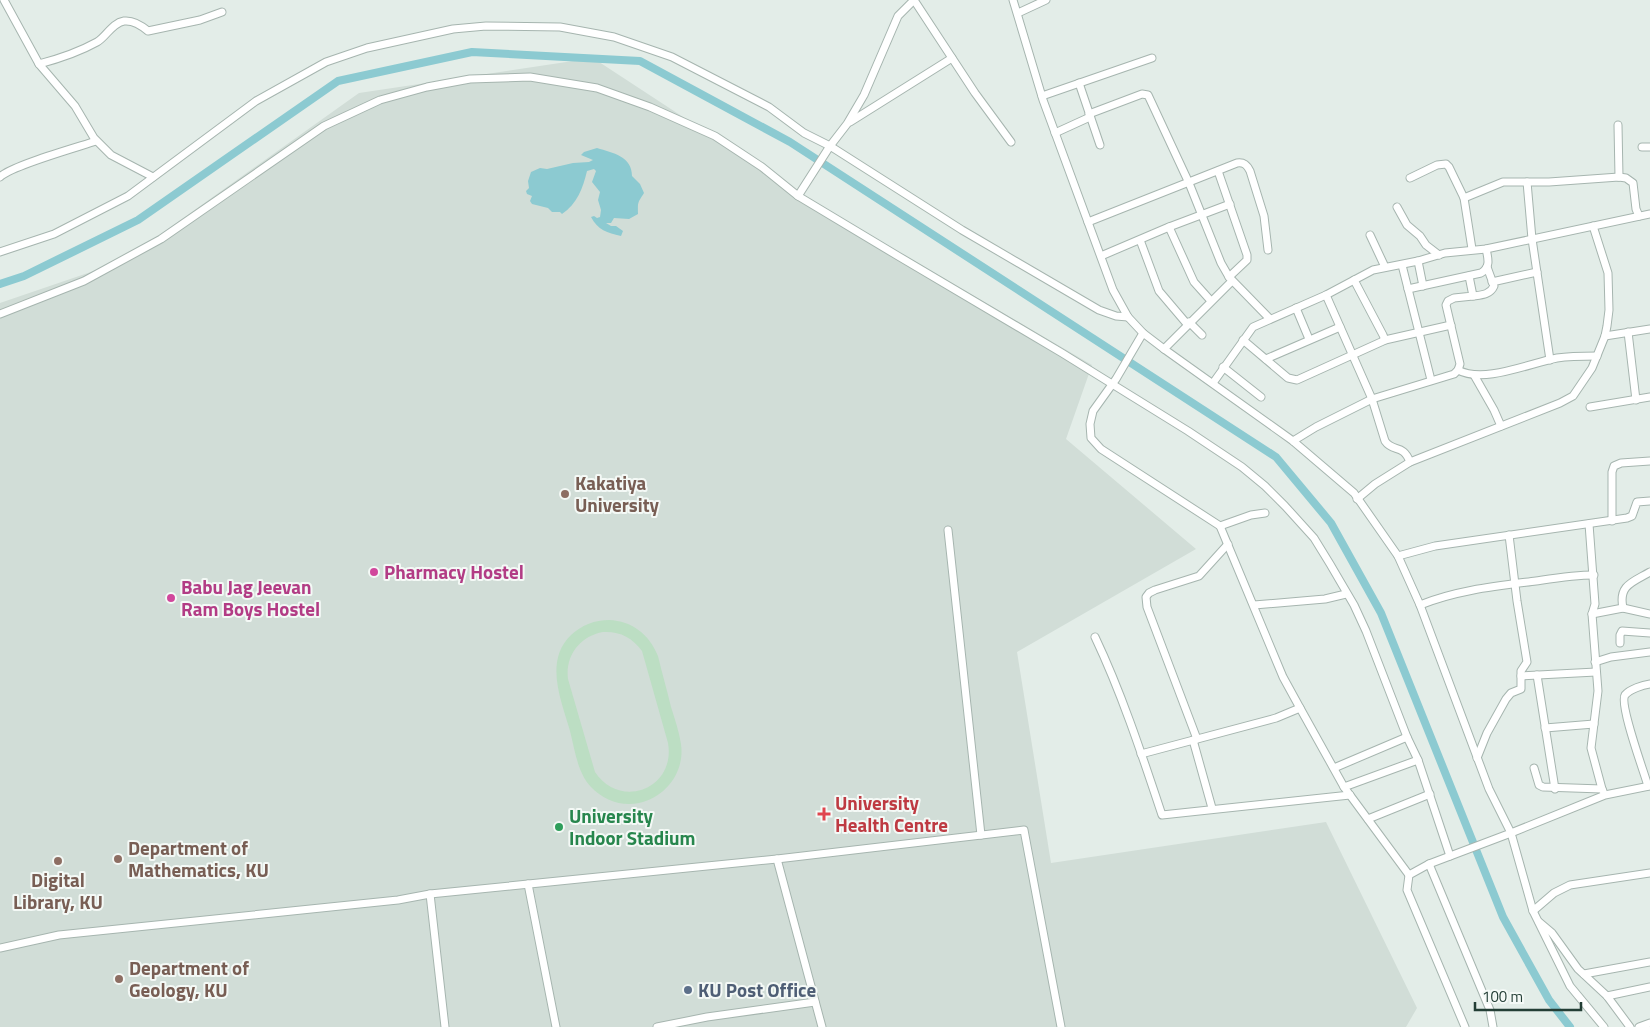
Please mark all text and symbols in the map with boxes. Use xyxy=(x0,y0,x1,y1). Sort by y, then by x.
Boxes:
place label: Kakatiya University xyxy=(575,468,660,519)
marker: Kakatiya University xyxy=(559,488,571,500)
place label: Pharmacy Hostel xyxy=(384,557,524,586)
marker: Pharmacy Hostel xyxy=(368,566,380,578)
place label: Babu Jag Jeevan Ram Boys Hostel xyxy=(181,572,320,623)
marker: Babu Jag Jeevan Ram Boys Hostel xyxy=(165,592,177,604)
place label: University Health Centre xyxy=(835,788,948,839)
place label: University Indoor Stadium xyxy=(569,801,695,852)
marker: University Health Centre xyxy=(817,807,831,821)
marker: University Indoor Stadium xyxy=(553,821,565,833)
place label: Department of Mathematics, KU xyxy=(128,833,269,884)
marker: Department of Mathematics, KU xyxy=(112,853,124,865)
marker: Digital Library, KU xyxy=(52,855,64,867)
place label: Digital Library, KU xyxy=(13,865,103,916)
place label: Department of Geology, KU xyxy=(129,953,249,1004)
marker: Department of Geology, KU xyxy=(113,973,125,985)
place label: KU Post Office xyxy=(698,975,816,1004)
scale bar xyxy=(1475,980,1581,1012)
marker: KU Post Office xyxy=(682,984,694,996)
text: 100 m xyxy=(1482,985,1523,1008)

